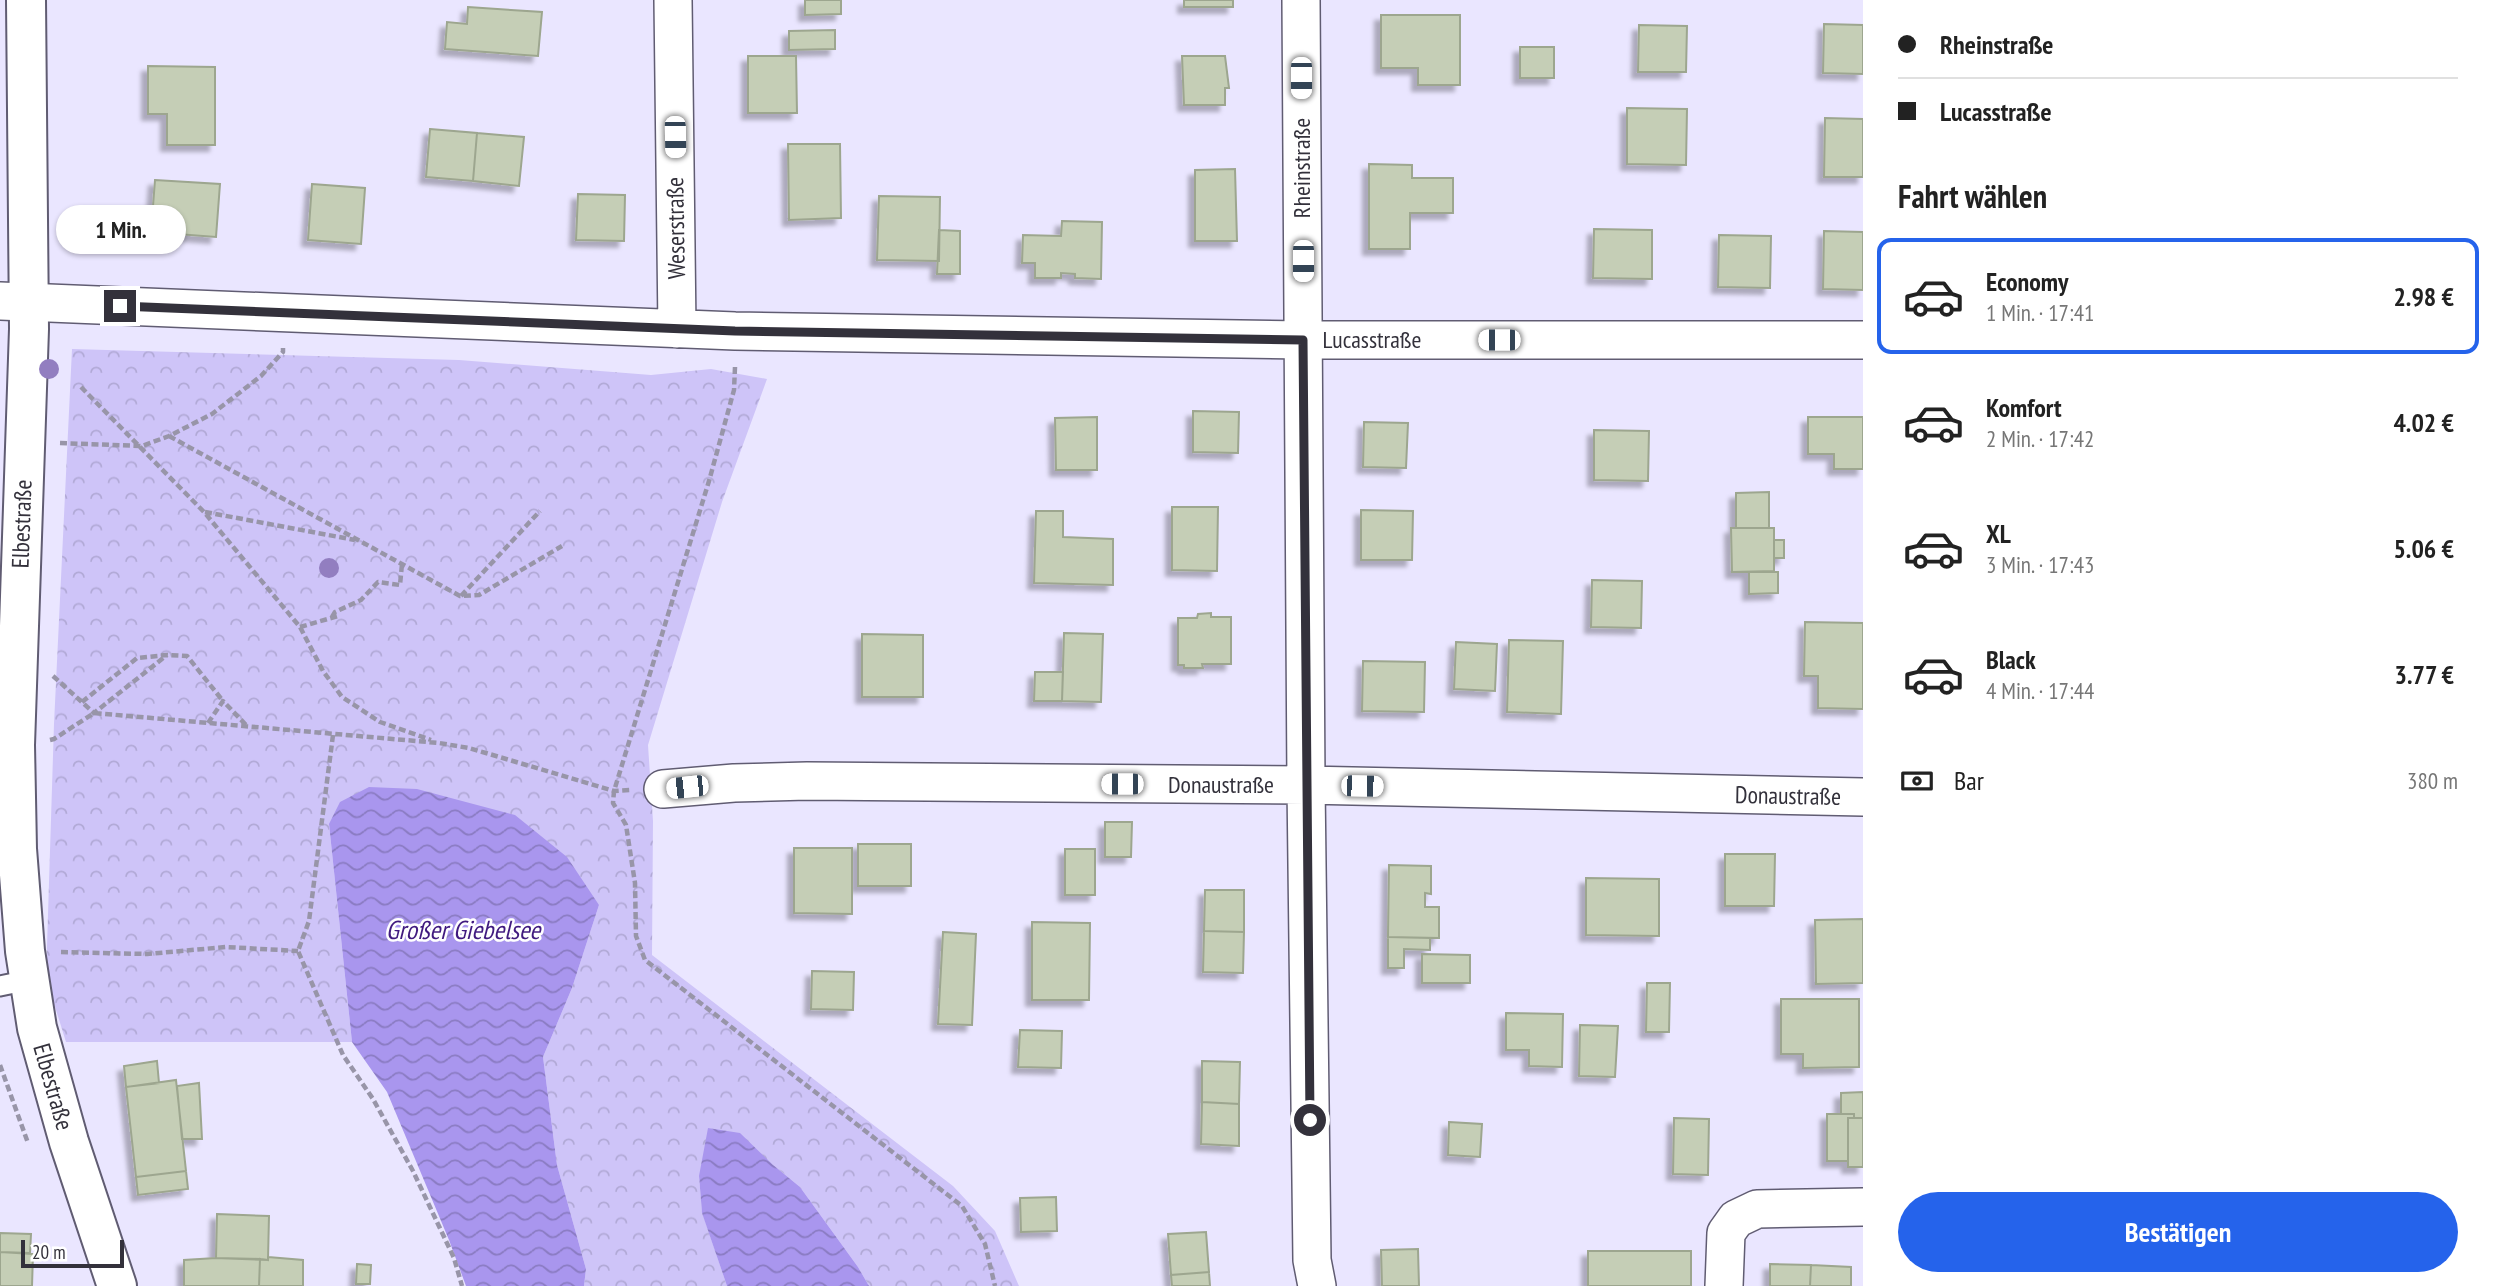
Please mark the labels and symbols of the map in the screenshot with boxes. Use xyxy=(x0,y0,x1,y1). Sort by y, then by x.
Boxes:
car xyxy=(1291,57,1312,99)
car xyxy=(665,116,686,158)
street label: Rheinstraße xyxy=(1286,118,1317,218)
street label: Weserstraße xyxy=(659,177,692,279)
callout: 1 Min. xyxy=(55,204,185,254)
car xyxy=(1293,240,1314,282)
route end xyxy=(104,290,136,322)
street label: Lucasstraße xyxy=(1323,324,1421,355)
car xyxy=(1479,330,1521,351)
street label: Elbestraße xyxy=(4,479,39,569)
street label: Donaustraße xyxy=(1168,769,1274,800)
car xyxy=(666,774,709,800)
car xyxy=(1102,774,1144,795)
car xyxy=(1341,775,1384,797)
street label: Donaustraße xyxy=(1735,779,1841,812)
water label: Großer Giebelsee xyxy=(386,913,543,946)
street label: Elbestraße xyxy=(26,1040,81,1134)
route start xyxy=(1294,1104,1326,1136)
scale bar xyxy=(21,1237,124,1269)

